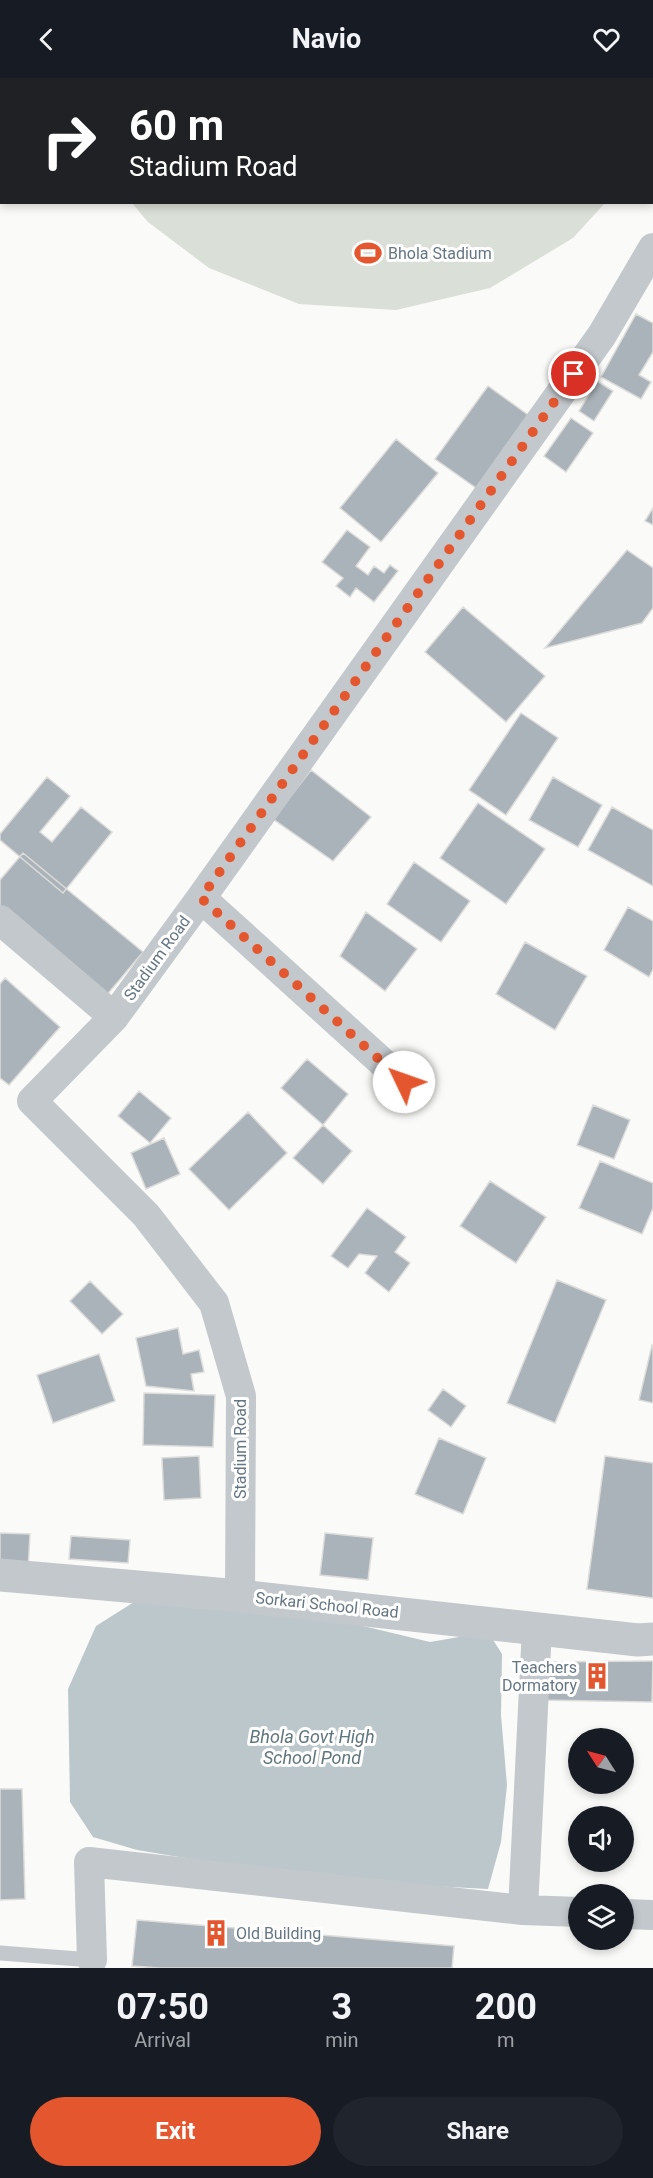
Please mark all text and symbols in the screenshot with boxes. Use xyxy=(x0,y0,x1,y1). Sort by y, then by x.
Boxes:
icon: back xyxy=(30,23,63,56)
text: Navio xyxy=(292,23,361,55)
icon: heart xyxy=(590,23,623,56)
text: 60 m xyxy=(129,101,224,150)
icon: right xyxy=(30,102,108,180)
text: Stadium Road xyxy=(129,151,298,183)
sports icon: Bhola Stadium xyxy=(353,238,383,268)
place label: Bhola Stadium xyxy=(388,244,492,263)
pin xyxy=(548,348,599,399)
icon: arrive xyxy=(557,357,590,390)
street label: Stadium Road xyxy=(120,912,194,1004)
position arrow xyxy=(372,1050,436,1114)
street label: Stadium Road xyxy=(231,1399,250,1499)
street label: Sorkari School Road xyxy=(255,1588,399,1622)
place label: Teachers Dormatory xyxy=(502,1658,577,1695)
building icon: Teachers Dormatory xyxy=(582,1661,612,1691)
water label: Bhola Govt High School Pond xyxy=(249,1726,375,1768)
north arrow xyxy=(568,1728,634,1794)
map controls xyxy=(568,1728,634,1950)
button: sound xyxy=(568,1806,634,1872)
button: layers xyxy=(568,1884,634,1950)
building icon: Old Building xyxy=(201,1918,231,1948)
place label: Old Building xyxy=(236,1924,321,1943)
text: 07:50 xyxy=(116,1986,209,2028)
text: 3 xyxy=(332,1986,352,2028)
text: 200 xyxy=(475,1986,537,2028)
text: Arrival xyxy=(134,2028,191,2052)
text: min xyxy=(325,2028,359,2052)
text: m xyxy=(497,2028,515,2052)
button: Exit xyxy=(30,2097,321,2166)
button: Share xyxy=(333,2097,623,2166)

